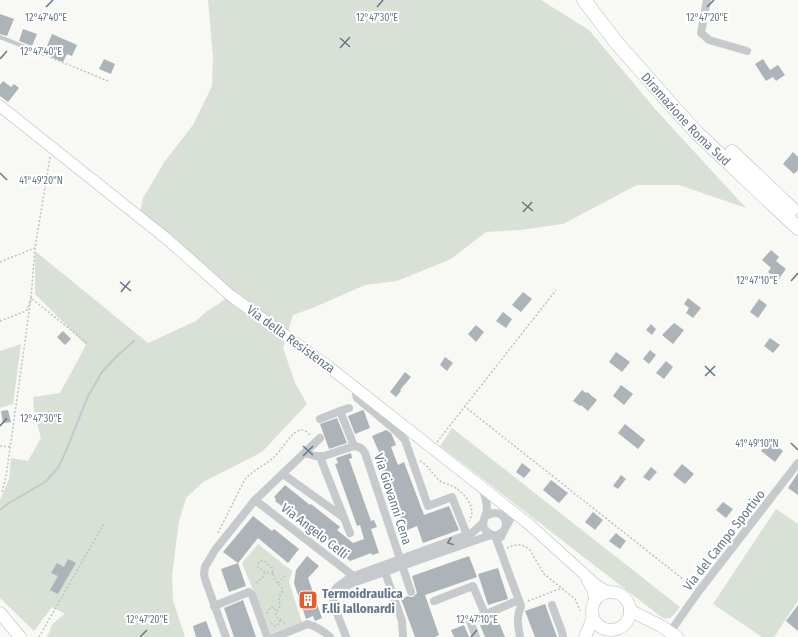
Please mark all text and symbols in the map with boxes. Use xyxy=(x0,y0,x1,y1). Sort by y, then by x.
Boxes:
text: 12°47'40"E xyxy=(25,12,67,24)
text: 12°47'30"E xyxy=(356,12,398,24)
text: 12°47'20"E xyxy=(686,12,728,24)
text: 12°47'40"E xyxy=(20,46,62,58)
street label: Diramazione Roma Sud xyxy=(639,69,734,168)
text: 41°49'20"N xyxy=(19,175,63,187)
text: 12°47'10"E xyxy=(736,275,778,287)
street label: Via della Resistenza xyxy=(244,302,338,376)
text: 12°47'30"E xyxy=(20,413,62,425)
text: 41°49'10"N xyxy=(735,438,779,450)
street label: Via Giovanni Cena xyxy=(371,452,415,546)
street label: Via del Campo Sportivo xyxy=(680,487,768,593)
street label: Via Angelo Celli xyxy=(278,500,352,562)
one-way arrow xyxy=(447,537,454,545)
place label: Termoidraulica F.lli Iallonardi xyxy=(322,586,403,616)
building icon: Termoidraulica F.lli Iallonardi xyxy=(297,589,319,611)
text: 12°47'20"E xyxy=(126,614,168,626)
text: 12°47'10"E xyxy=(456,614,498,626)

